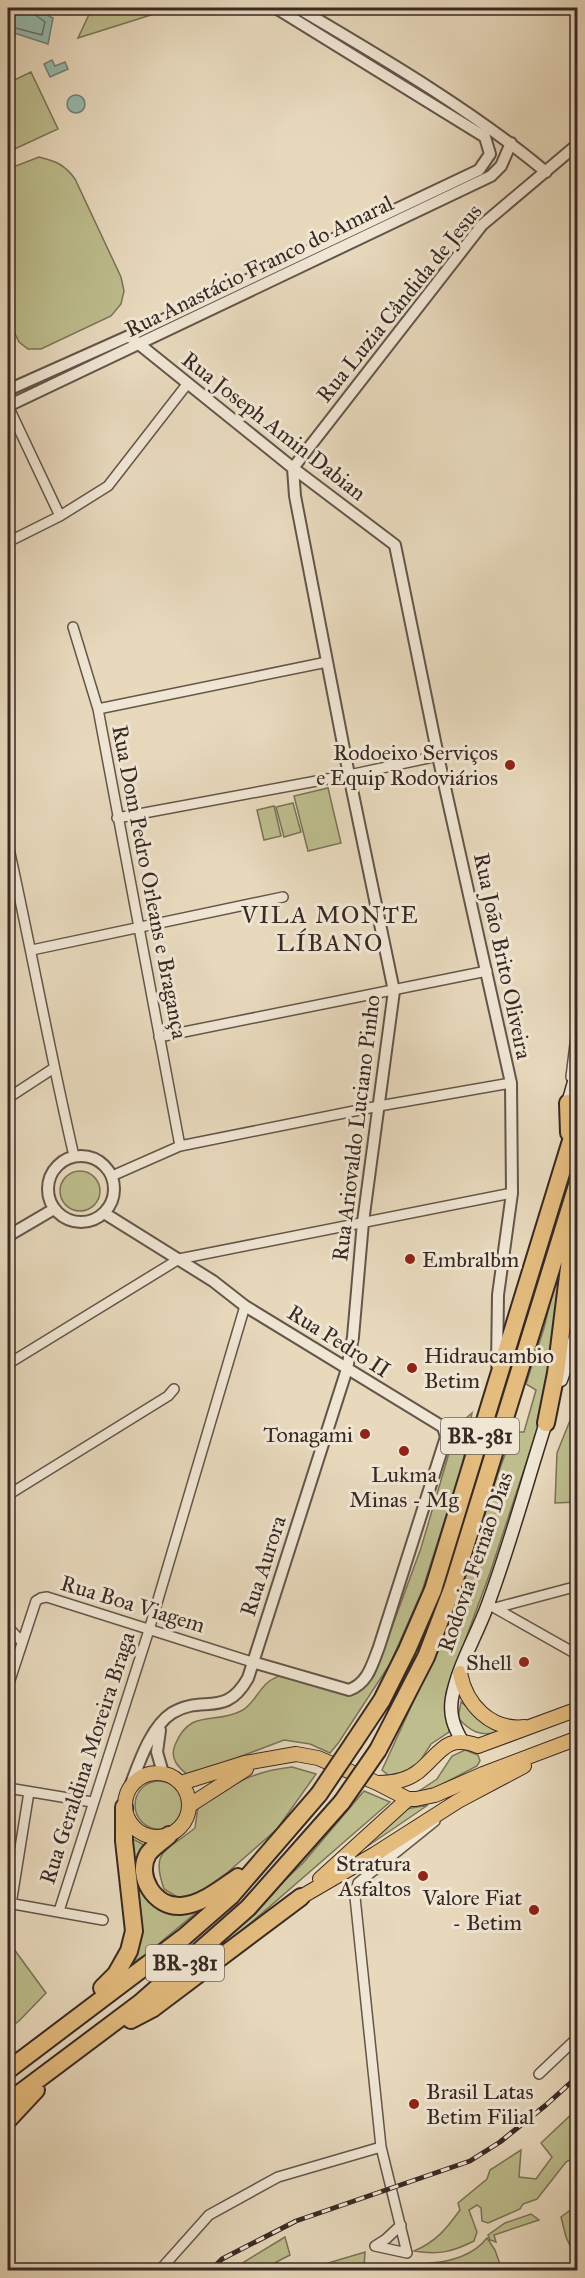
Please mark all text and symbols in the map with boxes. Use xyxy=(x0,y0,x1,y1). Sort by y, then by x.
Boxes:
street label: Rua Anastácio Franco do Amaral xyxy=(120,189,398,343)
street label: Rua Luzia Cândida de Jesus xyxy=(311,198,487,408)
street label: Rua Joseph Amin Dabian xyxy=(177,346,372,506)
street label: Rua Dom Pedro Orleans e Bragança xyxy=(106,723,194,1042)
place label: Rodoeixo Serviços e Equip Rodoviários xyxy=(316,739,498,791)
marker: Rodoeixo Serviços e Equip Rodoviários xyxy=(503,758,517,772)
street label: Rua João Brito Oliveira xyxy=(468,850,538,1062)
district label: VILA MONTE LÍBANO xyxy=(240,900,419,958)
street label: Rua Ariovaldo Luciano Pinho xyxy=(326,993,386,1263)
place label: Embralbm xyxy=(422,1246,520,1273)
marker: Embralbm xyxy=(403,1252,417,1266)
street label: Rua Pedro II xyxy=(283,1299,395,1383)
place label: Hidraucambio Betim xyxy=(424,1342,554,1394)
marker: Hidraucambio Betim xyxy=(405,1361,419,1375)
road number: BR-381 xyxy=(441,1418,519,1454)
place label: Tonagami xyxy=(263,1421,353,1448)
marker: Tonagami xyxy=(358,1427,372,1441)
marker: Lukma Minas - Mg xyxy=(397,1444,411,1458)
place label: Lukma Minas - Mg xyxy=(349,1461,459,1513)
street label: Rodovia Fernão Dias xyxy=(432,1468,518,1656)
street label: Rua Aurora xyxy=(234,1512,292,1620)
street label: Rua Boa Viagem xyxy=(58,1569,209,1639)
street label: Rua Geraldina Moreira Braga xyxy=(33,1628,141,1887)
place label: Shell xyxy=(466,1649,512,1676)
marker: Shell xyxy=(517,1655,531,1669)
place label: Stratura Asfaltos xyxy=(336,1850,412,1902)
marker: Stratura Asfaltos xyxy=(416,1869,430,1883)
place label: Valore Fiat - Betim xyxy=(422,1884,523,1936)
marker: Valore Fiat - Betim xyxy=(527,1903,541,1917)
road number: BR-381 xyxy=(146,1945,224,1981)
place label: Brasil Latas Betim Filial xyxy=(426,2078,534,2130)
marker: Brasil Latas Betim Filial xyxy=(407,2097,421,2111)

